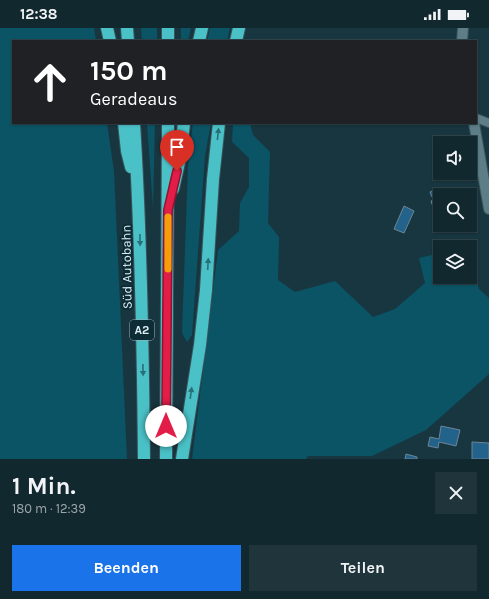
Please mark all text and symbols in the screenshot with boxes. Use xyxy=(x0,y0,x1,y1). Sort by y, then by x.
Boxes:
text: 12:38 xyxy=(20,5,58,23)
text: 150 m xyxy=(90,54,168,87)
icon: ahead xyxy=(24,56,76,108)
text: Geradeaus xyxy=(90,88,177,110)
one-way arrow xyxy=(215,128,222,140)
pin xyxy=(160,130,194,171)
icon: arrive xyxy=(166,136,188,158)
map controls xyxy=(433,136,477,284)
button: sound xyxy=(433,136,477,180)
button: search xyxy=(433,188,477,232)
street label: Süd Autobahn xyxy=(118,225,135,309)
one-way arrow xyxy=(137,234,143,247)
button: layers xyxy=(433,240,477,284)
one-way arrow xyxy=(204,258,211,270)
road number: A2 xyxy=(130,320,154,340)
one-way arrow xyxy=(140,364,146,377)
one-way arrow xyxy=(188,387,194,399)
position arrow xyxy=(145,405,187,447)
text: 1 Min. xyxy=(12,472,76,500)
button: close xyxy=(435,472,477,514)
text: 180 m · 12:39 xyxy=(12,501,86,516)
button: Beenden xyxy=(12,545,241,591)
button: Teilen xyxy=(249,545,477,591)

